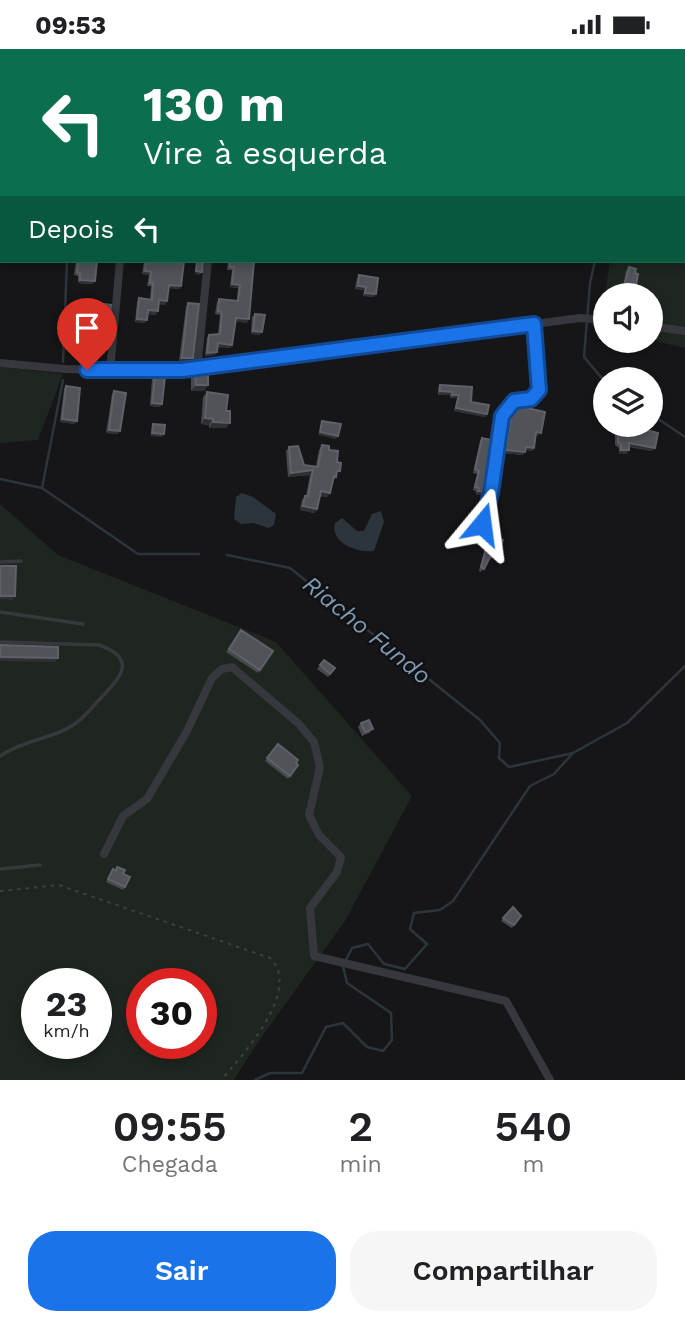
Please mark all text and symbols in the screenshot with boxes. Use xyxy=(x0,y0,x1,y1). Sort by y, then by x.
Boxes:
text: 09:53 xyxy=(35,10,106,40)
text: 130 m xyxy=(143,75,285,133)
icon: left xyxy=(28,77,119,168)
text: Vire à esquerda xyxy=(143,134,387,172)
icon: left xyxy=(128,210,166,248)
text: Depois xyxy=(28,214,114,244)
map controls xyxy=(593,283,663,437)
button: sound xyxy=(593,283,663,353)
pin xyxy=(57,298,117,370)
icon: arrive xyxy=(68,309,106,347)
button: layers xyxy=(593,367,663,437)
position arrow xyxy=(445,487,519,561)
water label: Riacho Fundo xyxy=(297,570,437,690)
speed limit sign: 30 xyxy=(126,968,217,1059)
text: 23 xyxy=(46,983,87,1025)
text: km/h xyxy=(43,1020,90,1041)
text: 09:55 xyxy=(113,1102,227,1151)
text: 2 xyxy=(348,1102,373,1151)
text: 540 xyxy=(495,1102,572,1151)
text: Chegada xyxy=(122,1151,218,1178)
text: min xyxy=(340,1151,382,1178)
text: m xyxy=(522,1151,544,1178)
button: Sair xyxy=(28,1231,336,1311)
button: Compartilhar xyxy=(350,1231,657,1311)

